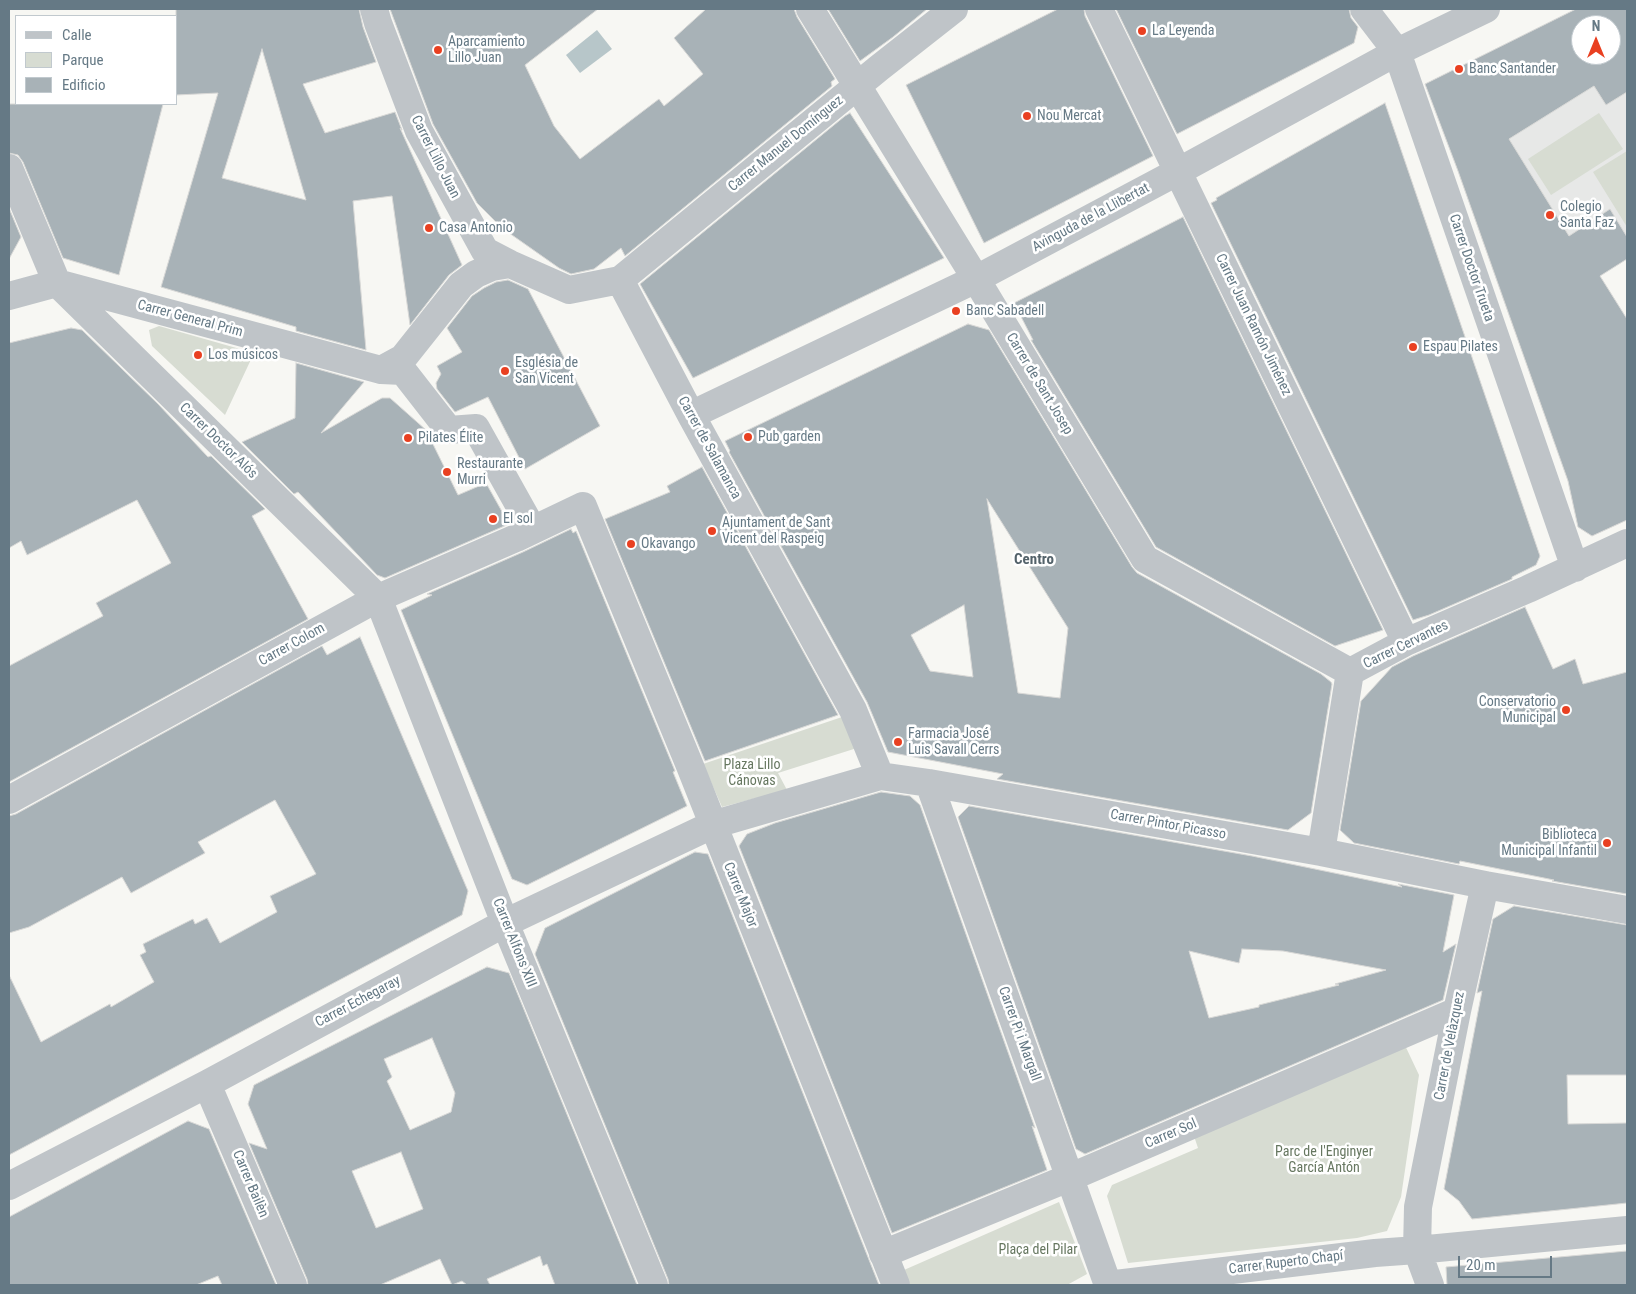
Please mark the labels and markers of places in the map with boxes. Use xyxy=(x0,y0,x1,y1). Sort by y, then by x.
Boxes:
place label: La Leyenda xyxy=(1152,23,1214,39)
marker: La Leyenda xyxy=(1136,25,1148,37)
place label: Aparcamiento Lillo Juan xyxy=(448,34,525,66)
marker: Aparcamiento Lillo Juan xyxy=(432,44,444,56)
place label: Banc Santander xyxy=(1469,61,1556,77)
marker: Banc Santander xyxy=(1453,63,1465,75)
place label: Nou Mercat xyxy=(1037,108,1101,124)
marker: Nou Mercat xyxy=(1021,110,1033,122)
place label: Colegio Santa Faz xyxy=(1560,199,1614,232)
marker: Colegio Santa Faz xyxy=(1544,209,1556,221)
place label: Casa Antonio xyxy=(439,220,513,236)
marker: Casa Antonio xyxy=(423,222,435,234)
place label: Banc Sabadell xyxy=(966,303,1044,319)
marker: Banc Sabadell xyxy=(950,305,962,317)
place label: Espau Pilates xyxy=(1423,339,1498,355)
marker: Espau Pilates xyxy=(1407,341,1419,353)
place label: Los músicos xyxy=(208,347,278,363)
marker: Los músicos xyxy=(192,349,204,361)
place label: Església de San Vicent xyxy=(515,355,578,388)
marker: Església de San Vicent xyxy=(499,365,511,377)
place label: Pub garden xyxy=(758,429,821,445)
place label: Pilates Élite xyxy=(418,430,483,446)
marker: Pub garden xyxy=(742,431,754,443)
marker: Pilates Élite xyxy=(402,432,414,444)
place label: Restaurante Murri xyxy=(457,456,523,488)
marker: Restaurante Murri xyxy=(441,466,453,478)
place label: El sol xyxy=(503,511,533,527)
marker: El sol xyxy=(487,513,499,525)
place label: Ajuntament de Sant Vicent del Raspeig xyxy=(722,515,830,548)
marker: Ajuntament de Sant Vicent del Raspeig xyxy=(706,525,718,537)
place label: Okavango xyxy=(641,536,696,552)
marker: Okavango xyxy=(625,538,637,550)
place label: Conservatorio Municipal xyxy=(1479,694,1556,726)
marker: Conservatorio Municipal xyxy=(1560,704,1572,716)
place label: Farmacia José Luis Savall Cerrs xyxy=(908,726,999,759)
marker: Farmacia José Luis Savall Cerrs xyxy=(892,736,904,748)
place label: Biblioteca Municipal Infantil xyxy=(1501,827,1597,860)
marker: Biblioteca Municipal Infantil xyxy=(1601,837,1613,849)

